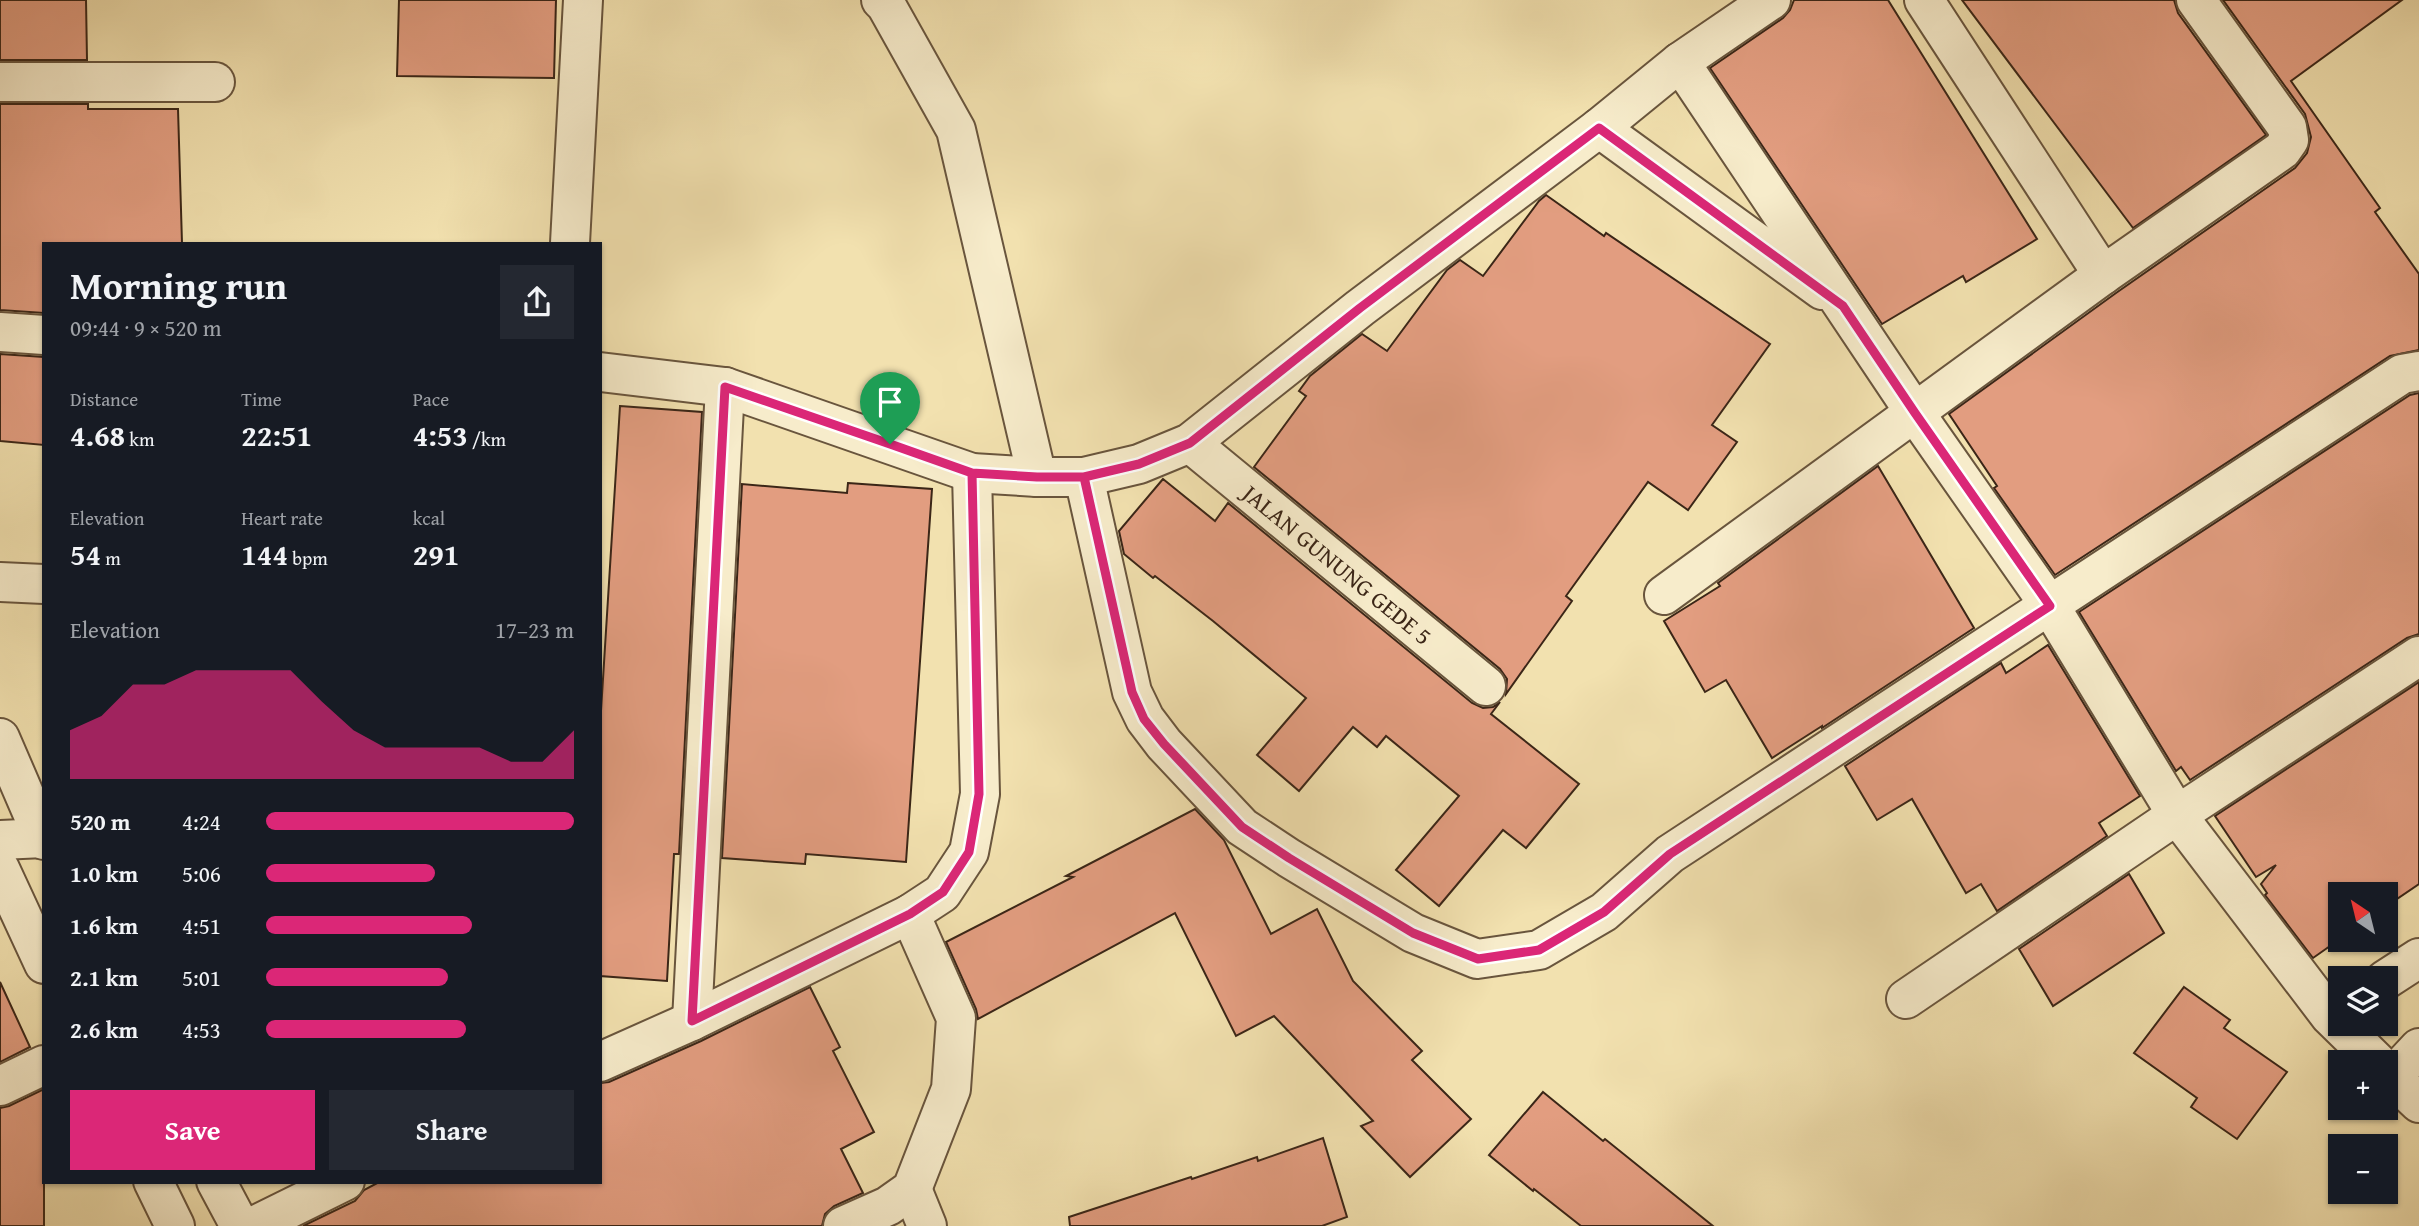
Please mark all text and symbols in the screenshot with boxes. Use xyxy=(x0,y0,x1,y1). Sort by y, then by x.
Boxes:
text: Morning run xyxy=(70,257,287,313)
button: share xyxy=(500,265,574,339)
text: 09:44 · 9 × 520 m xyxy=(70,311,222,344)
pin xyxy=(860,372,920,444)
icon: arrive xyxy=(871,383,909,421)
text: Distance xyxy=(70,385,138,413)
text: Time xyxy=(241,385,282,413)
text: Pace xyxy=(413,385,449,413)
text: 4.68 xyxy=(70,413,125,457)
text: 22:51 xyxy=(241,413,312,457)
text: 4:53 xyxy=(413,413,468,457)
text: km xyxy=(125,425,154,453)
text: /km xyxy=(468,425,506,453)
street label: JALAN GUNUNG GEDE 5 xyxy=(1233,474,1440,653)
text: Elevation xyxy=(70,504,144,532)
text: Heart rate xyxy=(241,504,323,532)
text: kcal xyxy=(413,504,445,532)
text: 54 xyxy=(70,532,101,576)
text: 144 xyxy=(241,532,288,576)
text: 291 xyxy=(413,532,459,576)
text: m xyxy=(101,544,121,572)
text: bpm xyxy=(288,544,328,572)
text: Elevation xyxy=(70,613,160,646)
text: 17–23 m xyxy=(495,613,574,646)
text: 520 m xyxy=(70,805,131,838)
text: 4:24 xyxy=(182,805,221,838)
text: 1.0 km xyxy=(70,857,138,890)
text: 5:06 xyxy=(182,857,221,890)
north arrow xyxy=(2328,882,2398,952)
map controls xyxy=(2328,882,2398,1204)
text: 1.6 km xyxy=(70,909,138,942)
text: 4:51 xyxy=(182,909,221,942)
text: 2.1 km xyxy=(70,961,138,994)
text: 5:01 xyxy=(182,961,221,994)
button: layers xyxy=(2328,966,2398,1036)
text: 2.6 km xyxy=(70,1013,138,1046)
text: 4:53 xyxy=(182,1013,221,1046)
button: + xyxy=(2328,1050,2398,1120)
button: Save xyxy=(70,1090,315,1170)
button: Share xyxy=(329,1090,574,1170)
button: − xyxy=(2328,1134,2398,1204)

